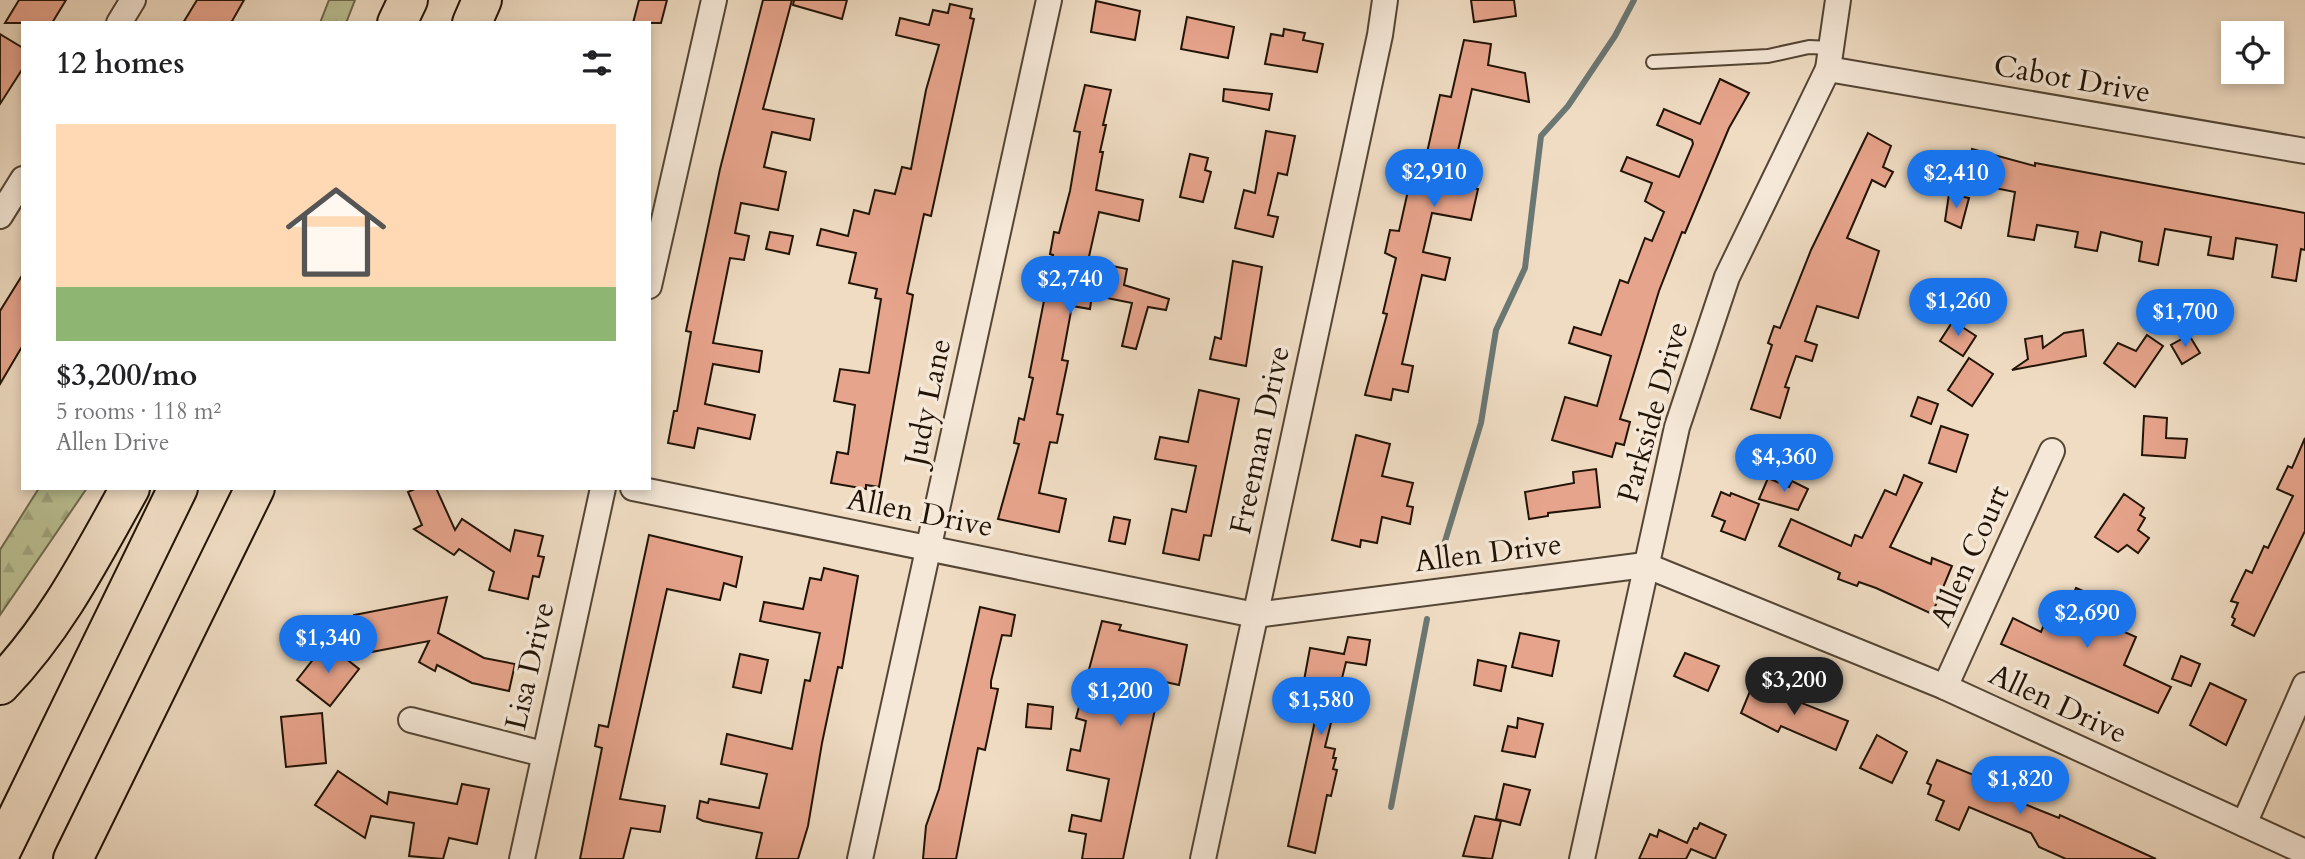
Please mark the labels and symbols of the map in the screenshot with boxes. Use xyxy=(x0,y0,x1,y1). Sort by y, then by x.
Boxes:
street label: Cabot Drive xyxy=(1990,45,2154,113)
pin: $2,910 xyxy=(1377,150,1491,209)
pin: $2,410 xyxy=(1899,150,2013,210)
pin: $2,740 xyxy=(1013,256,1127,316)
pin: $1,260 xyxy=(1901,278,2015,338)
pin: $1,700 xyxy=(2128,290,2242,349)
street label: Parkside Drive xyxy=(1608,317,1698,507)
street label: Judy Lane xyxy=(894,335,961,473)
street label: Freeman Drive xyxy=(1220,342,1300,538)
pin: $4,360 xyxy=(1727,434,1841,494)
street label: Allen Court xyxy=(1920,478,2020,633)
street label: Allen Drive xyxy=(844,479,996,547)
street label: Allen Drive xyxy=(1412,524,1564,582)
pin: $2,690 xyxy=(2030,590,2144,650)
street label: Lisa Drive xyxy=(495,598,565,734)
pin: $1,340 xyxy=(271,616,385,675)
street label: Allen Drive xyxy=(1982,654,2134,754)
pin: $3,200 xyxy=(1737,658,1851,717)
pin: $1,200 xyxy=(1063,668,1177,728)
pin: $1,580 xyxy=(1264,678,1378,737)
pin: $1,820 xyxy=(1963,756,2077,816)

